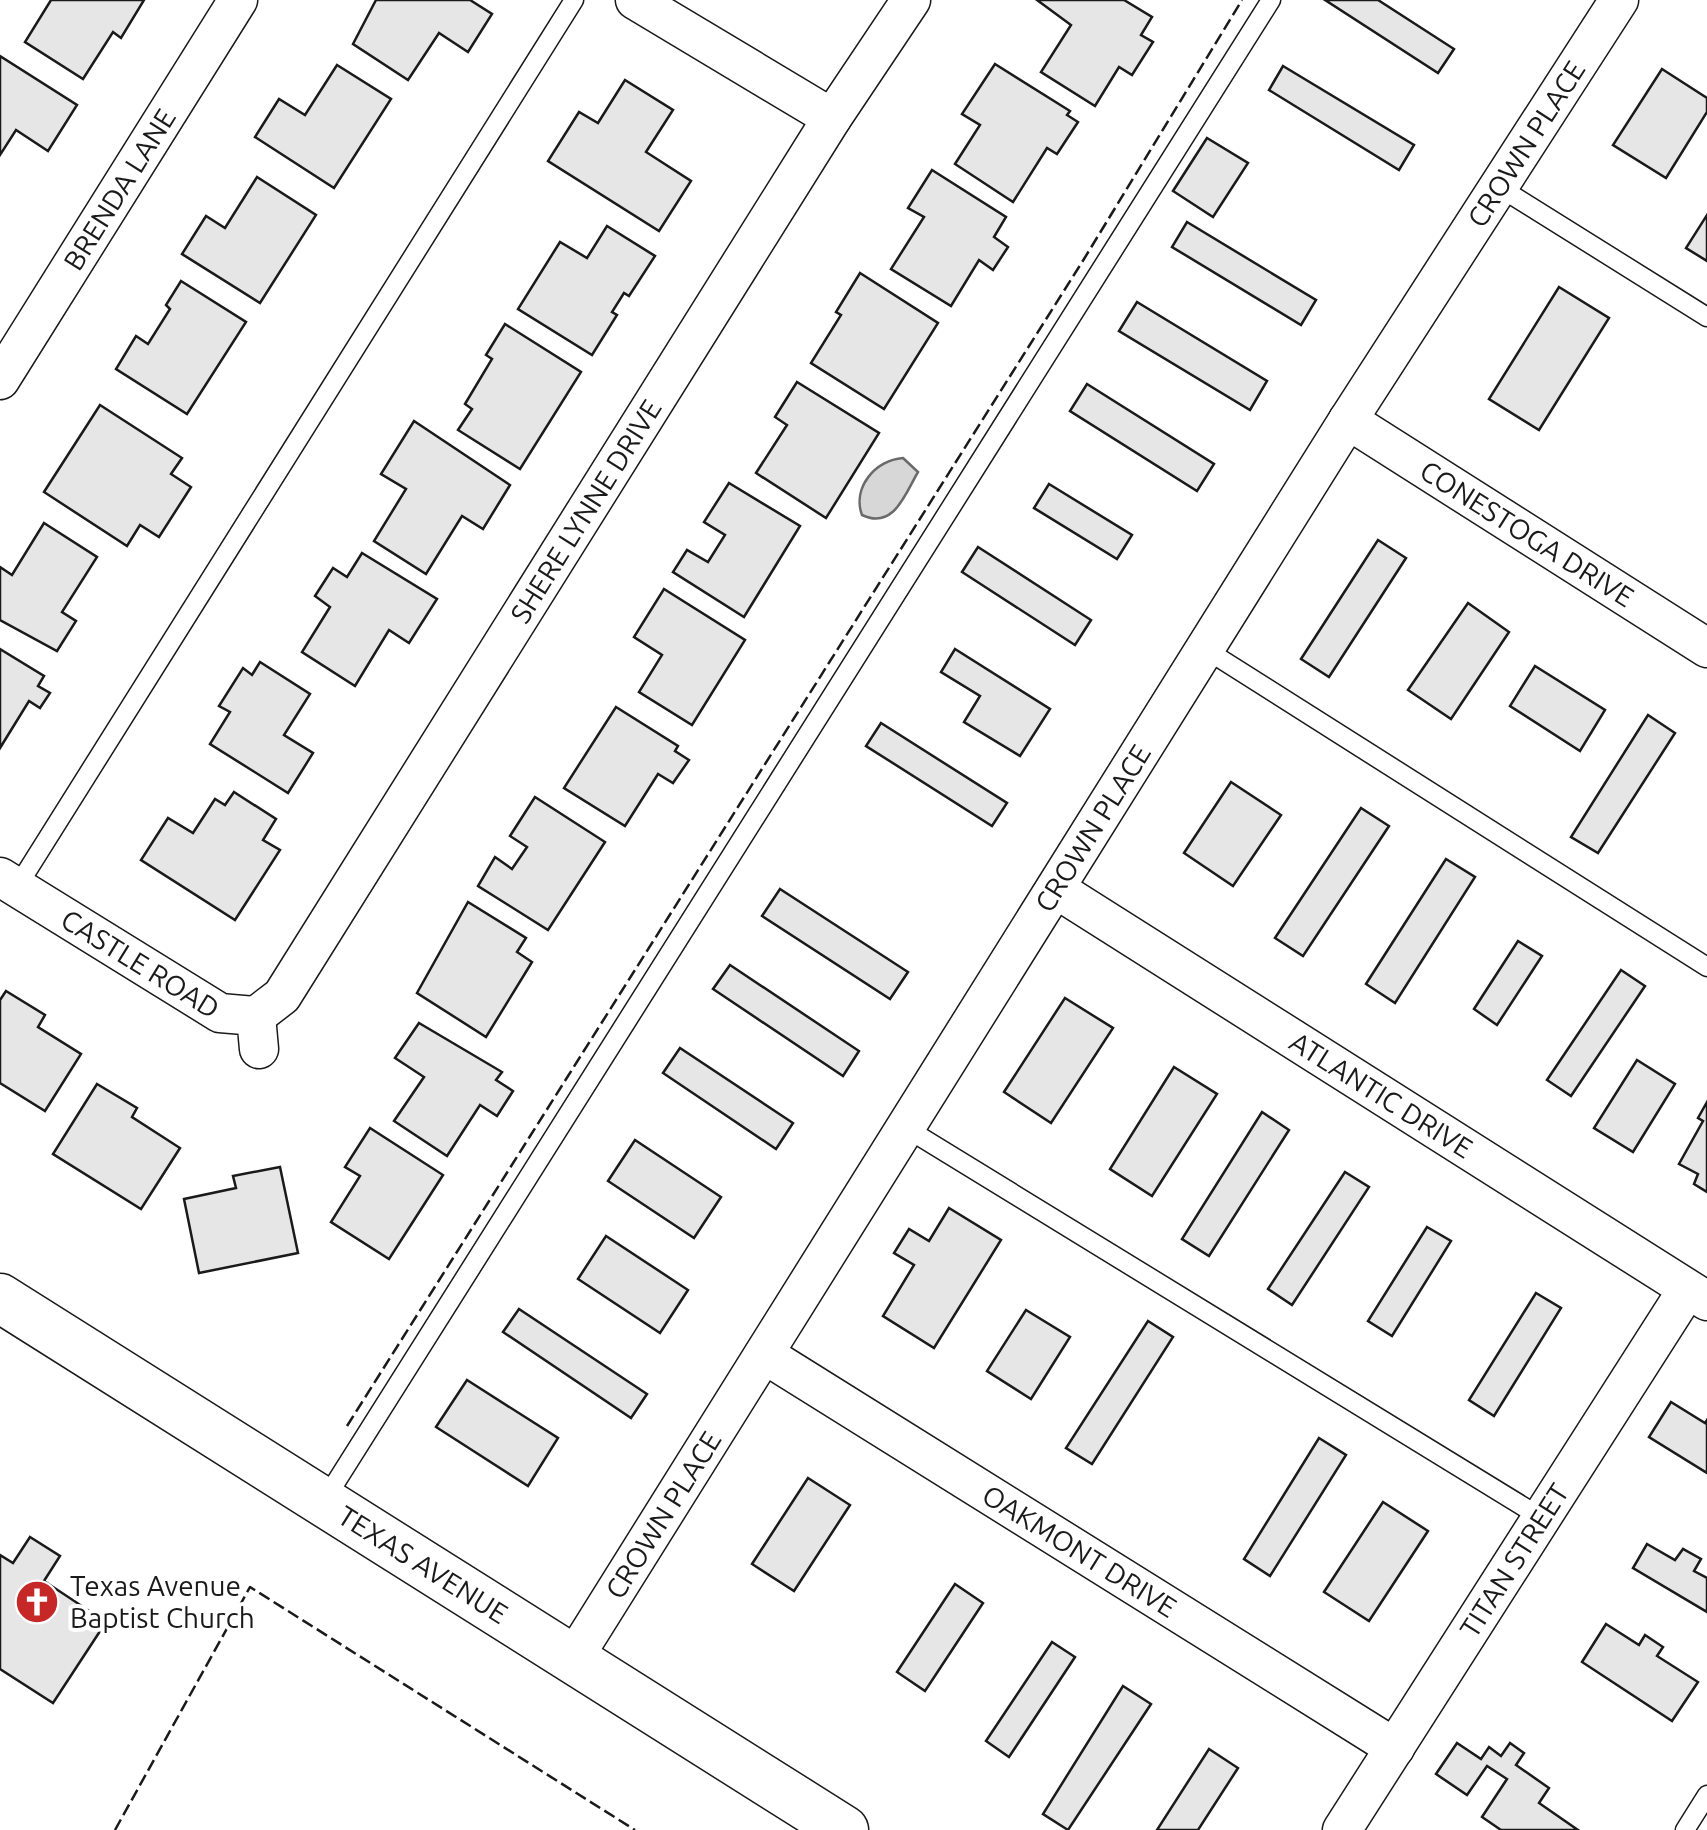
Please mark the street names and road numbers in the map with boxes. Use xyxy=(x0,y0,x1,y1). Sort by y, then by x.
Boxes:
street label: CROWN PLACE xyxy=(1461,55,1591,232)
street label: BRENDA LANE xyxy=(57,103,181,275)
street label: SHERE LYNNE DRIVE xyxy=(504,394,667,628)
street label: CONESTOGA DRIVE xyxy=(1415,454,1640,613)
street label: CROWN PLACE xyxy=(1028,739,1156,917)
street label: CASTLE ROAD xyxy=(56,903,225,1024)
street label: ATLANTIC DRIVE xyxy=(1285,1025,1479,1164)
street label: CROWN PLACE xyxy=(599,1425,727,1604)
street label: TITAN STREET xyxy=(1453,1477,1575,1643)
street label: OAKMONT DRIVE xyxy=(977,1478,1182,1623)
street label: TEXAS AVENUE xyxy=(333,1499,514,1629)

